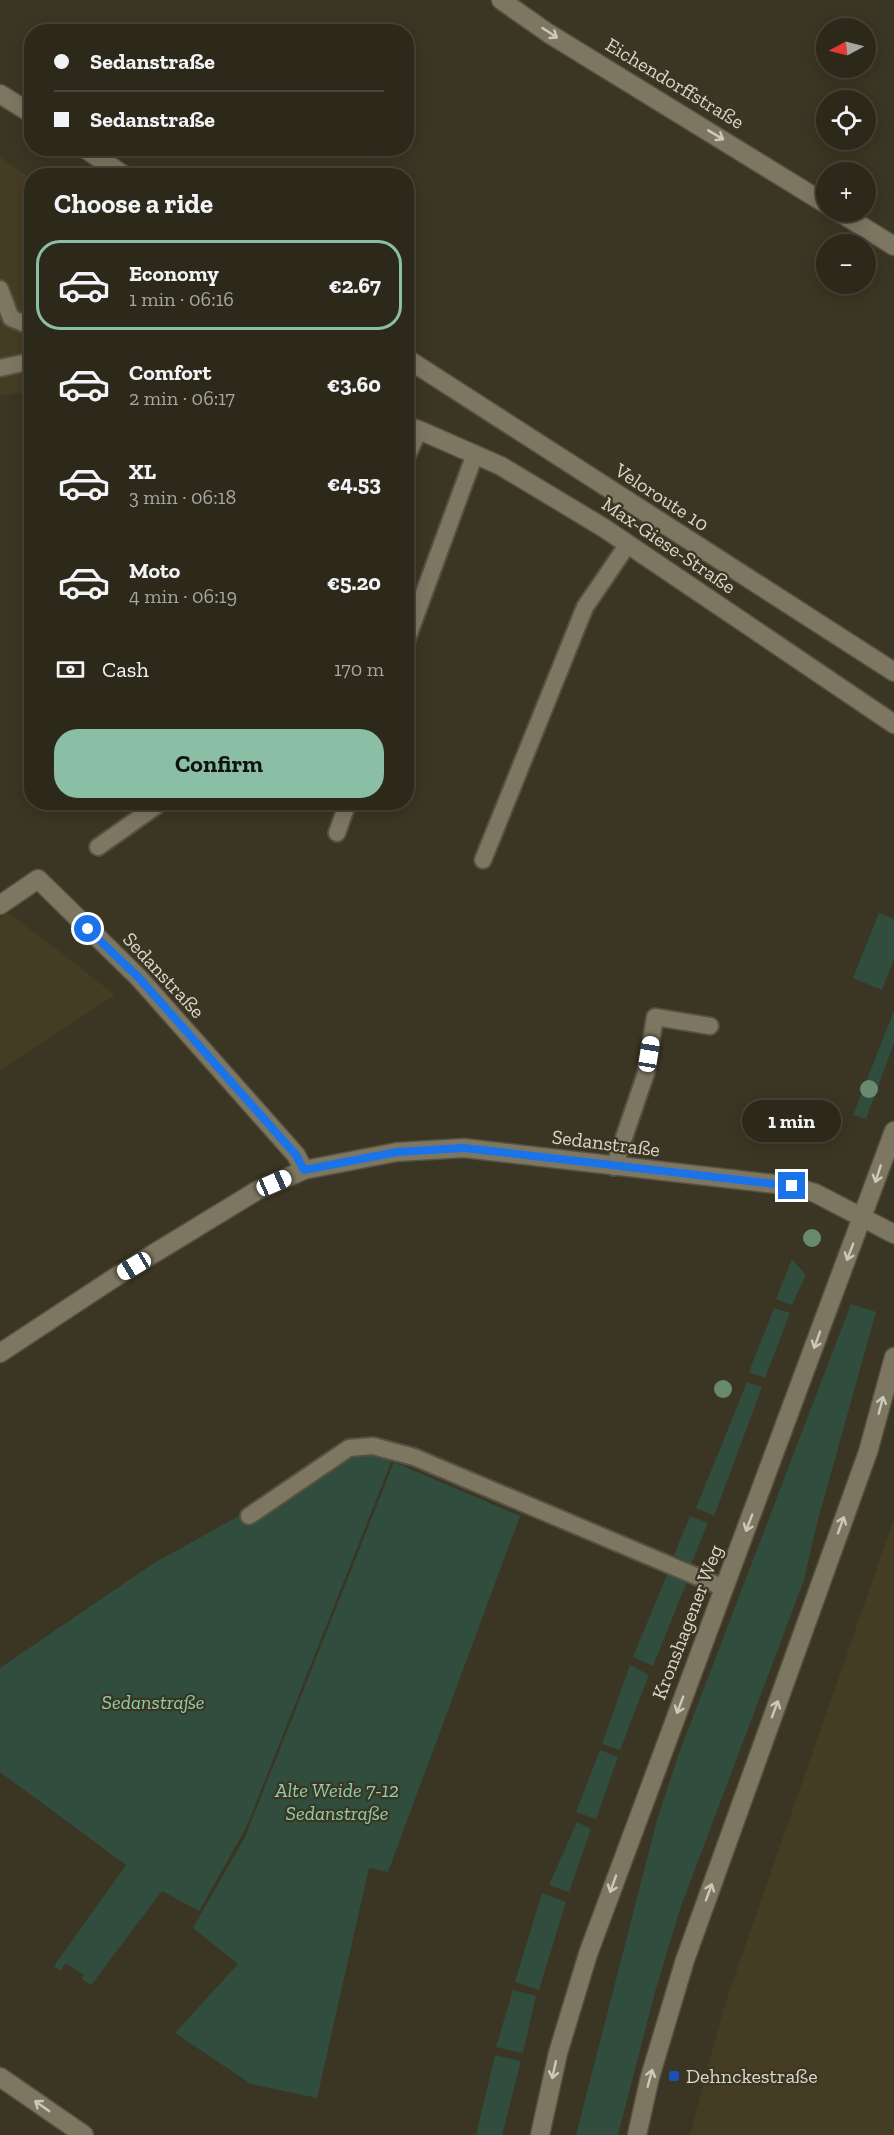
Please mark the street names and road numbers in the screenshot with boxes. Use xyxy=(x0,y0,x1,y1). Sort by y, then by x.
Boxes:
street label: Eichendorffstraße xyxy=(601,32,749,134)
street label: Veloroute 10 xyxy=(610,457,713,536)
street label: Max-Giese-Straße xyxy=(598,491,740,599)
street label: Sedanstraße xyxy=(118,927,210,1023)
street label: Sedanstraße xyxy=(551,1124,661,1162)
street label: Kronshagener Weg xyxy=(646,1541,728,1703)

